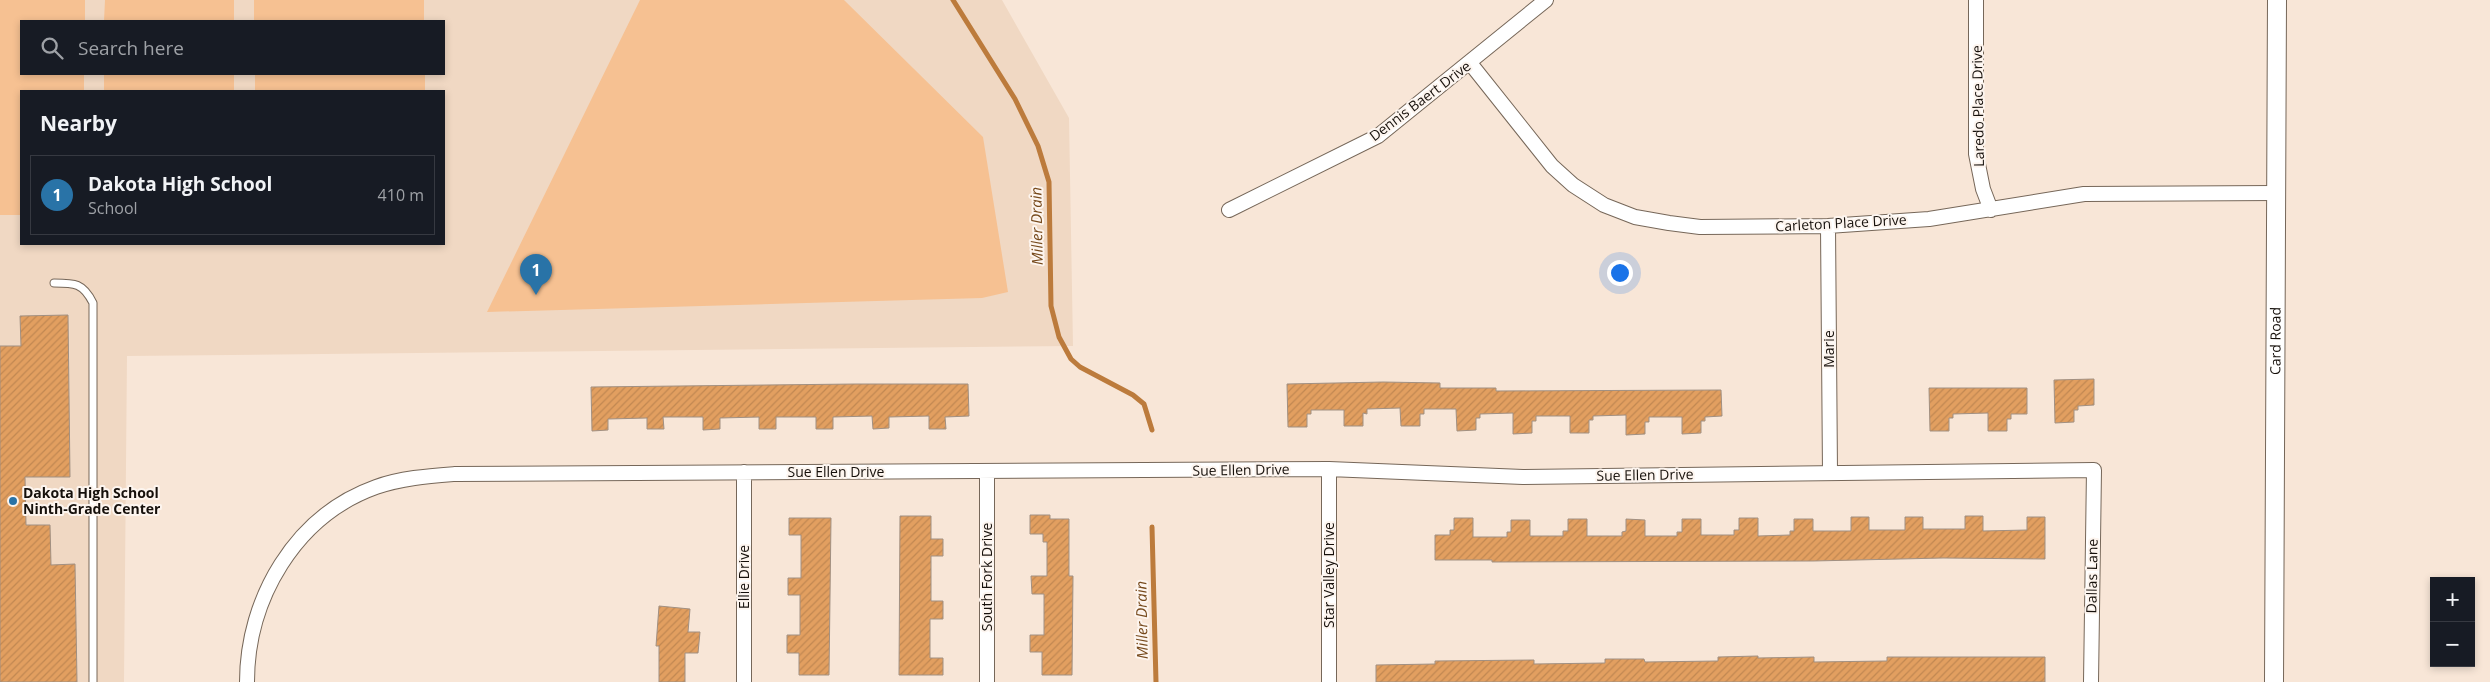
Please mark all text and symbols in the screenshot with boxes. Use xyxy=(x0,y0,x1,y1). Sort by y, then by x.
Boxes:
search box xyxy=(20,20,445,75)
icon: search xyxy=(38,34,66,62)
text: Search here xyxy=(78,35,184,61)
street label: Laredo Place Drive xyxy=(1967,45,1988,167)
street label: Dennis Baert Drive xyxy=(1365,56,1474,145)
text: Nearby xyxy=(40,109,117,137)
text: Dakota High School xyxy=(88,171,272,197)
text: 1 xyxy=(52,184,62,206)
text: 410 m xyxy=(378,184,424,206)
water label: Miller Drain xyxy=(1025,187,1047,265)
text: School xyxy=(88,197,138,219)
street label: Carleton Place Drive xyxy=(1775,210,1907,235)
pin: 1 xyxy=(520,254,552,295)
your location xyxy=(1607,260,1633,286)
street label: Card Road xyxy=(2265,307,2285,375)
street label: Marie xyxy=(1819,330,1838,368)
street label: Sue Ellen Drive xyxy=(1192,459,1290,480)
street label: Sue Ellen Drive xyxy=(788,462,885,481)
street label: Sue Ellen Drive xyxy=(1596,464,1694,485)
place label: Dakota High School Ninth-Grade Center xyxy=(23,483,161,518)
marker: Dakota High School Ninth-Grade Center xyxy=(7,495,19,507)
street label: Star Valley Drive xyxy=(1319,522,1338,628)
street label: South Fork Drive xyxy=(977,523,996,631)
street label: Dallas Lane xyxy=(2081,538,2102,613)
street label: Ellie Drive xyxy=(734,545,753,609)
map controls xyxy=(2430,577,2475,667)
button: + xyxy=(2430,577,2475,622)
water label: Miller Drain xyxy=(1130,581,1152,659)
button: − xyxy=(2430,622,2475,667)

